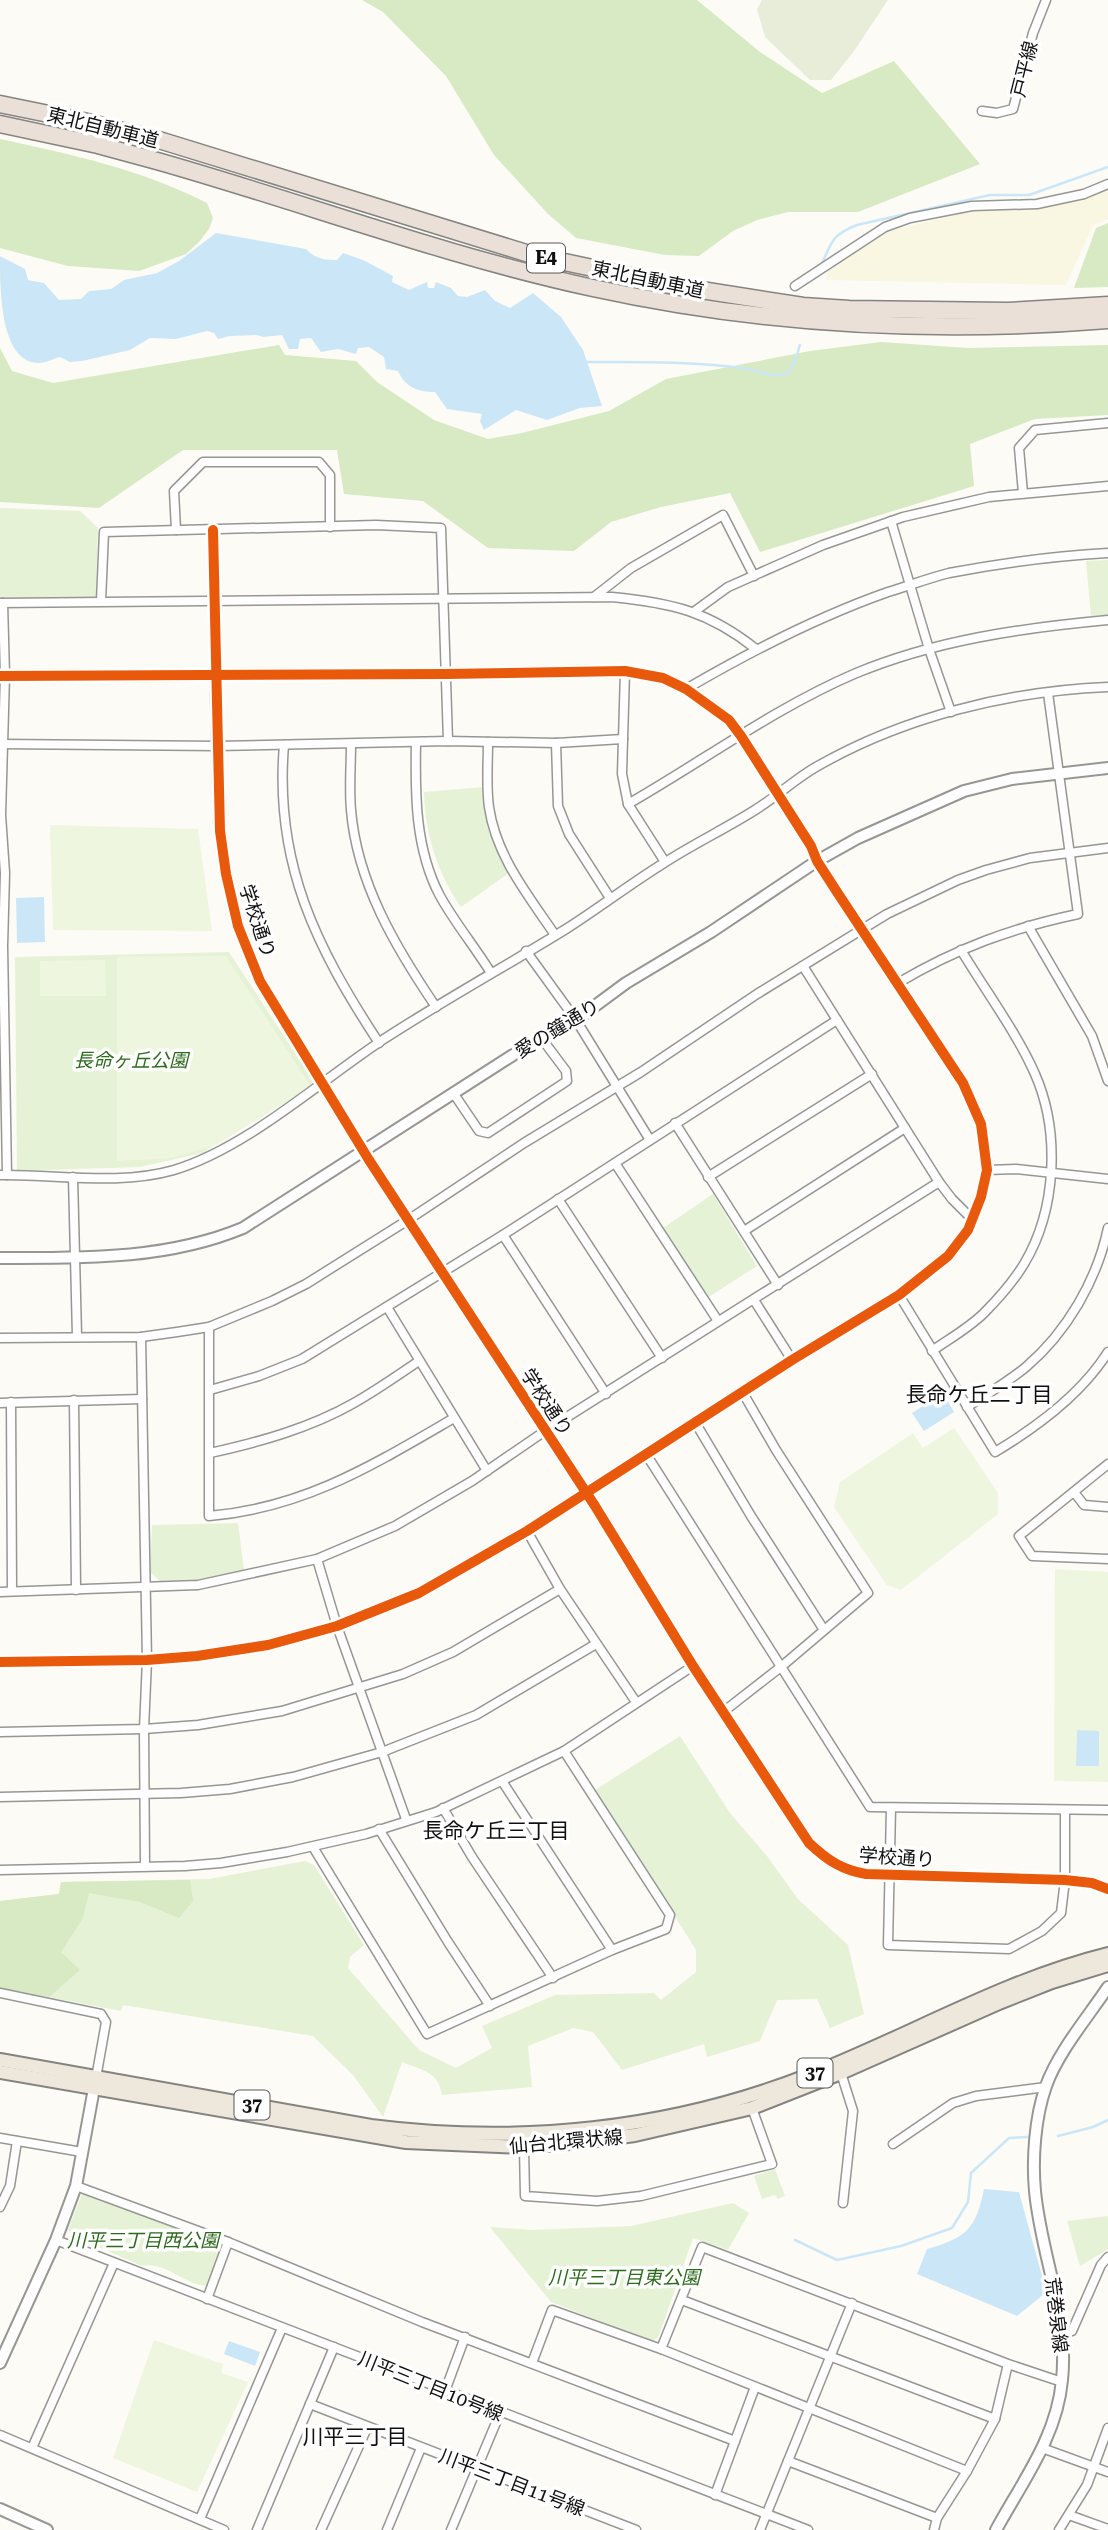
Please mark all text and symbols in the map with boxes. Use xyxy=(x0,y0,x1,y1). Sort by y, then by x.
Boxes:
street label: 戸平線 xyxy=(1006,39,1043,100)
street label: 東北自動車道 xyxy=(45,103,161,152)
road number: E4 xyxy=(527,244,565,272)
street label: 東北自動車道 xyxy=(590,256,706,303)
street label: 学校通り xyxy=(235,881,280,961)
street label: 愛の鐘通り xyxy=(511,994,604,1063)
park label: 長命ヶ丘公園 xyxy=(74,1049,191,1072)
street label: 学校通り xyxy=(516,1364,577,1440)
district label: 長命ケ丘二丁目 xyxy=(906,1383,1053,1407)
district label: 長命ケ丘三丁目 xyxy=(423,1819,570,1843)
street label: 学校通り xyxy=(858,1843,936,1872)
road number: 37 xyxy=(798,2059,832,2088)
road number: 37 xyxy=(234,2090,270,2120)
street label: 仙台北環状線 xyxy=(508,2125,624,2158)
park label: 川平三丁目西公園 xyxy=(67,2229,222,2252)
park label: 川平三丁目東公園 xyxy=(548,2266,703,2289)
street label: 荒巻泉線 xyxy=(1040,2276,1073,2354)
street label: 川平三丁目10号線 xyxy=(355,2347,507,2426)
district label: 川平三丁目 xyxy=(303,2425,408,2449)
street label: 川平三丁目11号線 xyxy=(436,2444,588,2521)

